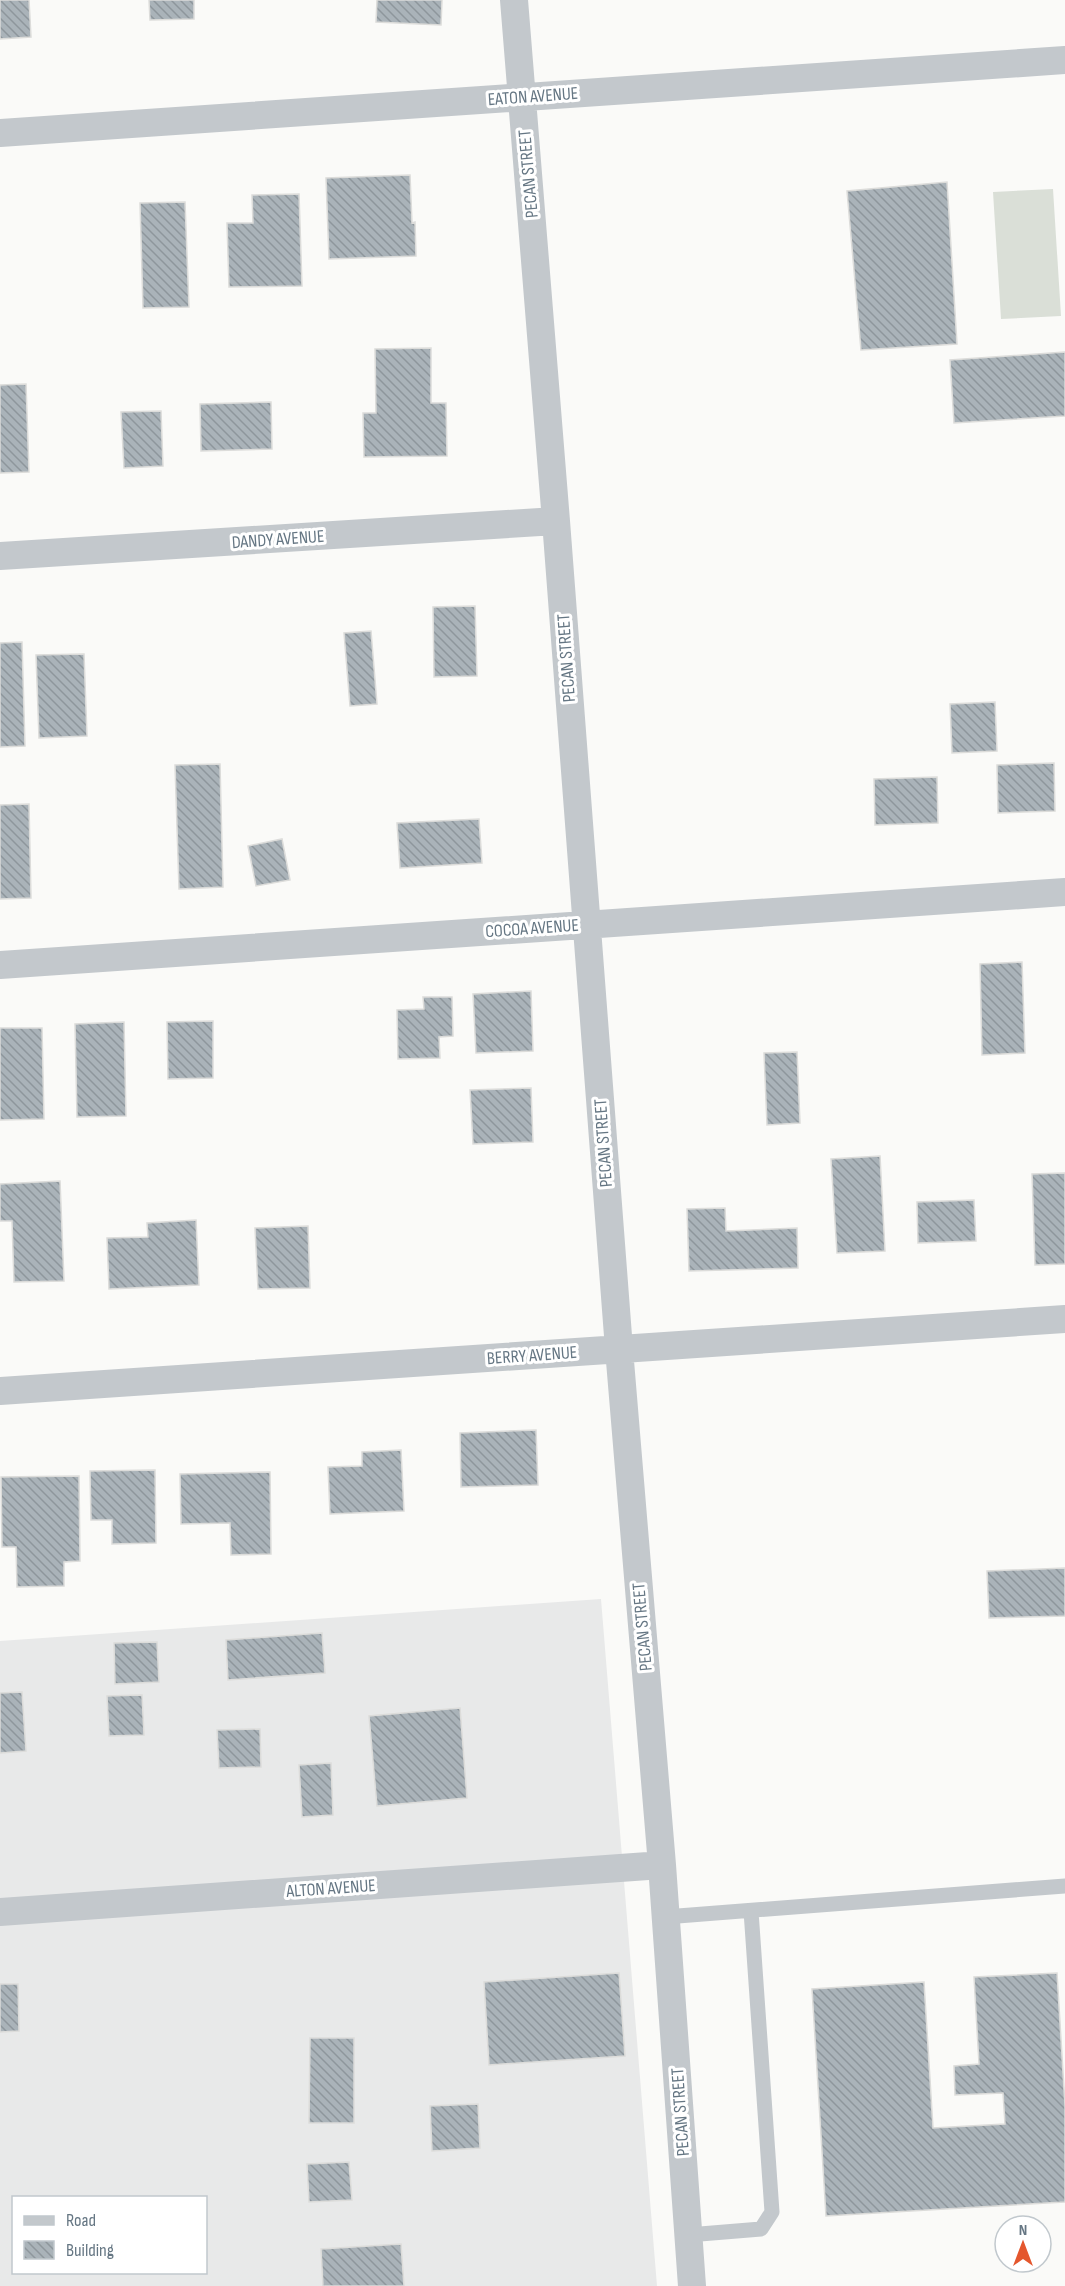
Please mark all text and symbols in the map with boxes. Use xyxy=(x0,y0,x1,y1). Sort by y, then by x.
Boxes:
street label: EATON AVENUE xyxy=(487,83,579,110)
street label: PECAN STREET xyxy=(514,129,543,219)
street label: DANDY AVENUE xyxy=(231,526,325,553)
street label: PECAN STREET xyxy=(553,613,580,703)
street label: COCOA AVENUE xyxy=(485,915,579,942)
street label: PECAN STREET xyxy=(590,1098,617,1188)
street label: BERRY AVENUE xyxy=(486,1342,578,1369)
street label: PECAN STREET xyxy=(628,1582,657,1672)
street label: ALTON AVENUE xyxy=(285,1875,376,1902)
street label: PECAN STREET xyxy=(667,2067,694,2157)
legend xyxy=(12,2196,207,2274)
text: Road xyxy=(66,2210,96,2231)
north arrow xyxy=(993,2214,1053,2274)
text: N xyxy=(1019,2221,1027,2240)
text: Building xyxy=(66,2240,114,2261)

